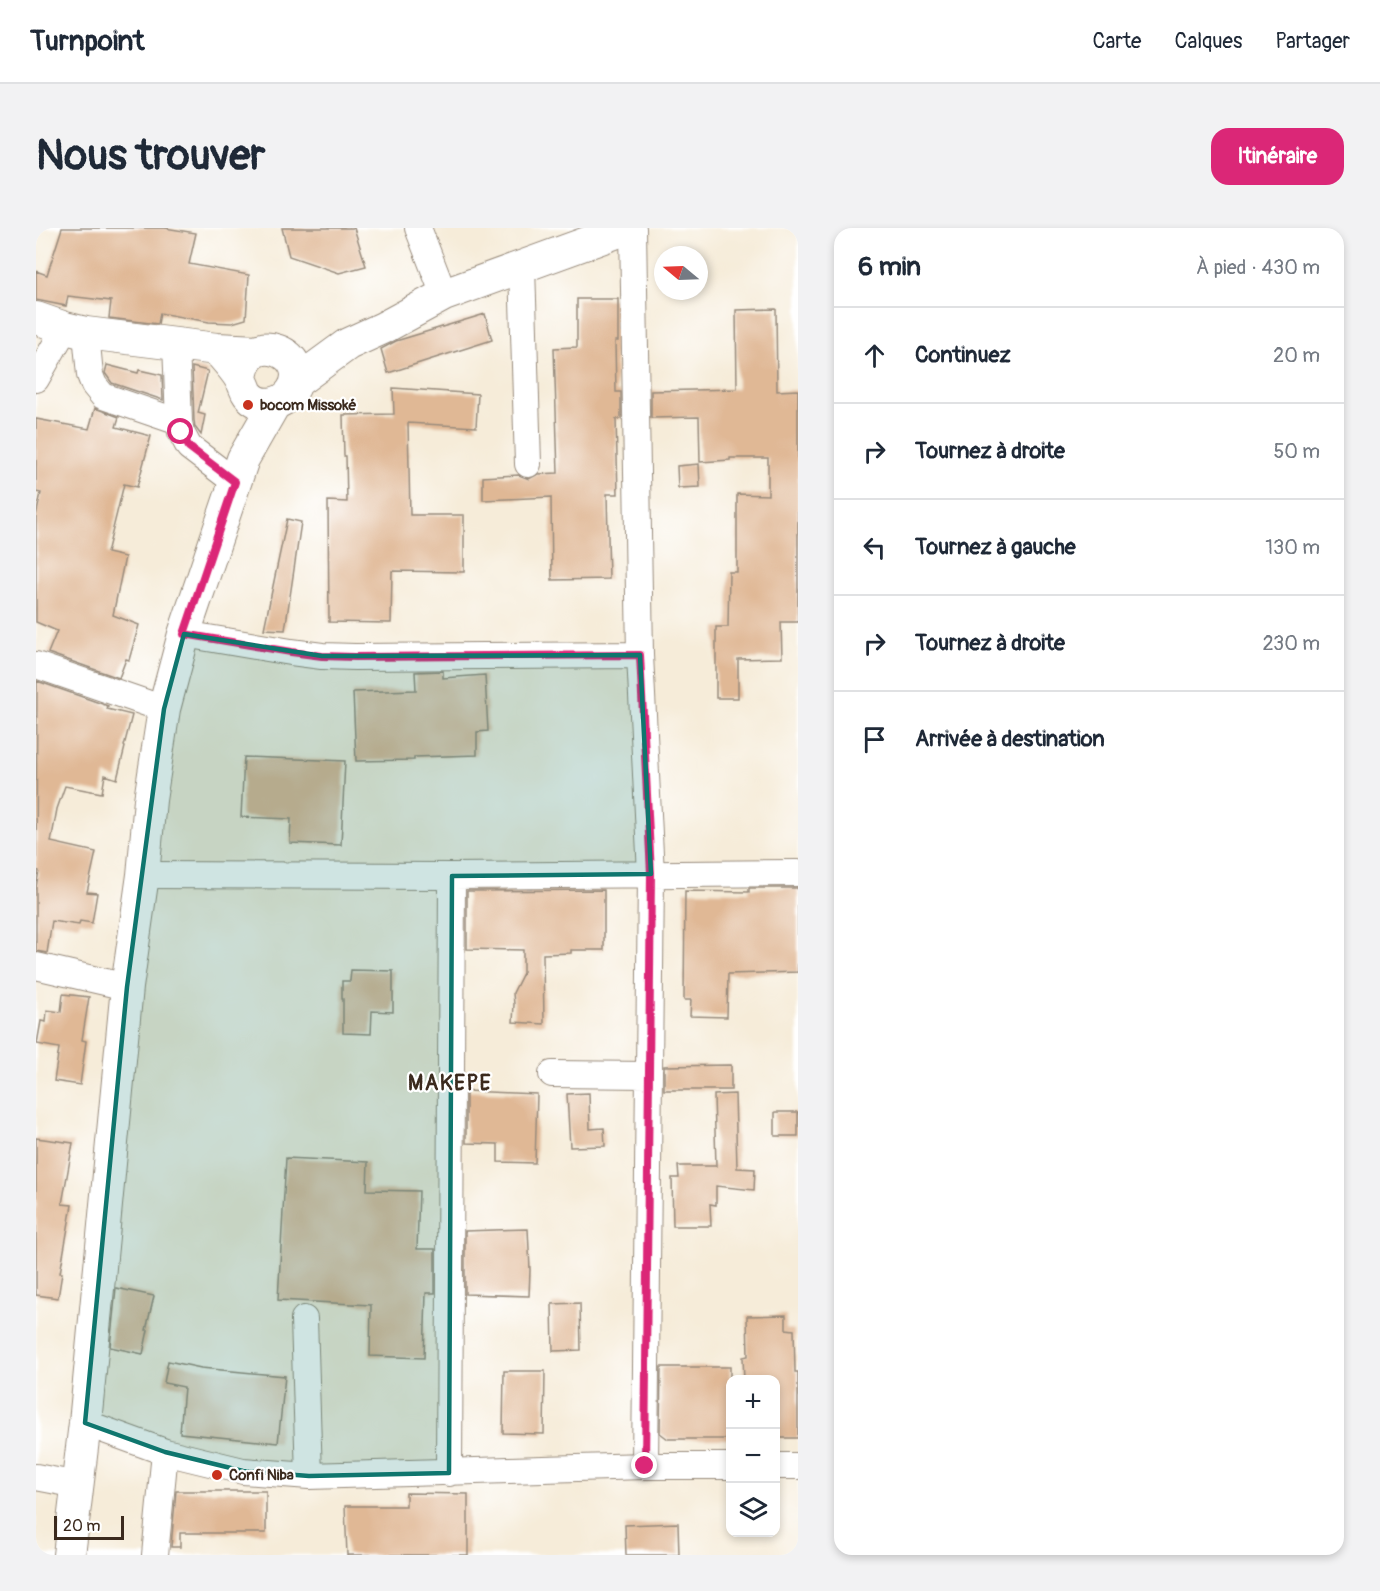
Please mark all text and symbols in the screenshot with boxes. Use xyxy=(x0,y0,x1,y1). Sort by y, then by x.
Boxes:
text: Turnpoint xyxy=(30,24,144,59)
text: Carte xyxy=(1092,28,1141,55)
text: Calques xyxy=(1174,28,1242,55)
text: Partager xyxy=(1275,28,1350,55)
button: Itinéraire xyxy=(1211,128,1344,185)
text: Nous trouver xyxy=(36,130,265,182)
north arrow xyxy=(654,246,708,300)
text: 6 min xyxy=(858,251,921,283)
text: À pied · 430 m xyxy=(1196,255,1320,280)
icon: ahead xyxy=(858,339,891,372)
text: Continuez xyxy=(915,341,1011,369)
text: 20 m xyxy=(1273,343,1320,368)
place label: bocom Missoké xyxy=(260,396,356,415)
marker: bocom Missoké xyxy=(241,398,255,412)
route start xyxy=(167,418,193,444)
icon: right xyxy=(858,435,891,468)
text: Tournez à droite xyxy=(915,437,1065,465)
text: 50 m xyxy=(1273,439,1320,464)
icon: left xyxy=(858,531,891,564)
text: Tournez à gauche xyxy=(915,533,1076,561)
text: 130 m xyxy=(1265,535,1320,560)
icon: right xyxy=(858,627,891,660)
text: Tournez à droite xyxy=(915,629,1065,657)
text: 230 m xyxy=(1263,631,1320,656)
icon: arrive xyxy=(858,723,891,756)
text: Arrivée à destination xyxy=(915,725,1105,753)
district label: MAKEPE xyxy=(408,1070,492,1097)
map controls xyxy=(726,1375,780,1537)
button: + xyxy=(726,1375,780,1429)
button: − xyxy=(726,1429,780,1483)
route end xyxy=(631,1452,657,1478)
place label: Confi Niba xyxy=(229,1466,294,1485)
marker: Confi Niba xyxy=(210,1468,224,1482)
button: layers xyxy=(726,1483,780,1537)
scale bar xyxy=(54,1513,124,1540)
text: 20 m xyxy=(63,1516,101,1536)

